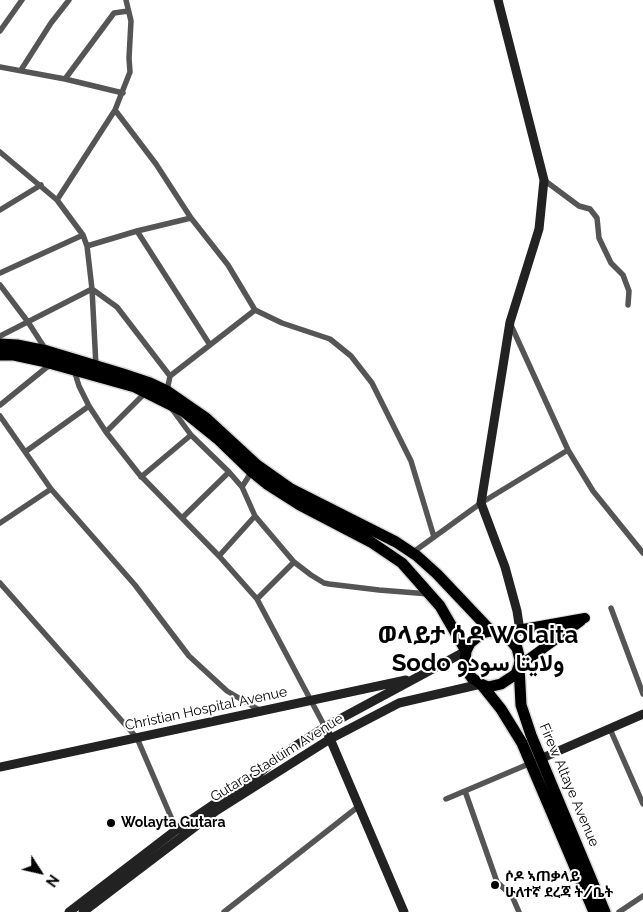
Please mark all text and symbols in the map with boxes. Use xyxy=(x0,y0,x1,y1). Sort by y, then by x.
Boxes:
district label: ወላይታ ሶዶ Wolaita Sodo ولايتا سودو xyxy=(378,622,578,678)
street label: Christian Hospital Avenue xyxy=(123,684,289,734)
street label: Gutara Staduim Avenue xyxy=(208,710,346,806)
street label: Firew Altaye Avenue xyxy=(535,721,603,849)
place label: Wolayta Gutara xyxy=(121,815,226,831)
marker: Wolayta Gutara xyxy=(105,817,117,829)
north arrow xyxy=(15,847,65,897)
place label: ሶዶ ኣጠቃላይ ሁለተኛ ደረጃ ት/ቤት xyxy=(505,869,613,902)
text: N xyxy=(43,872,62,890)
marker: ሶዶ ኣጠቃላይ ሁለተኛ ደረጃ ት/ቤት xyxy=(489,879,501,891)

